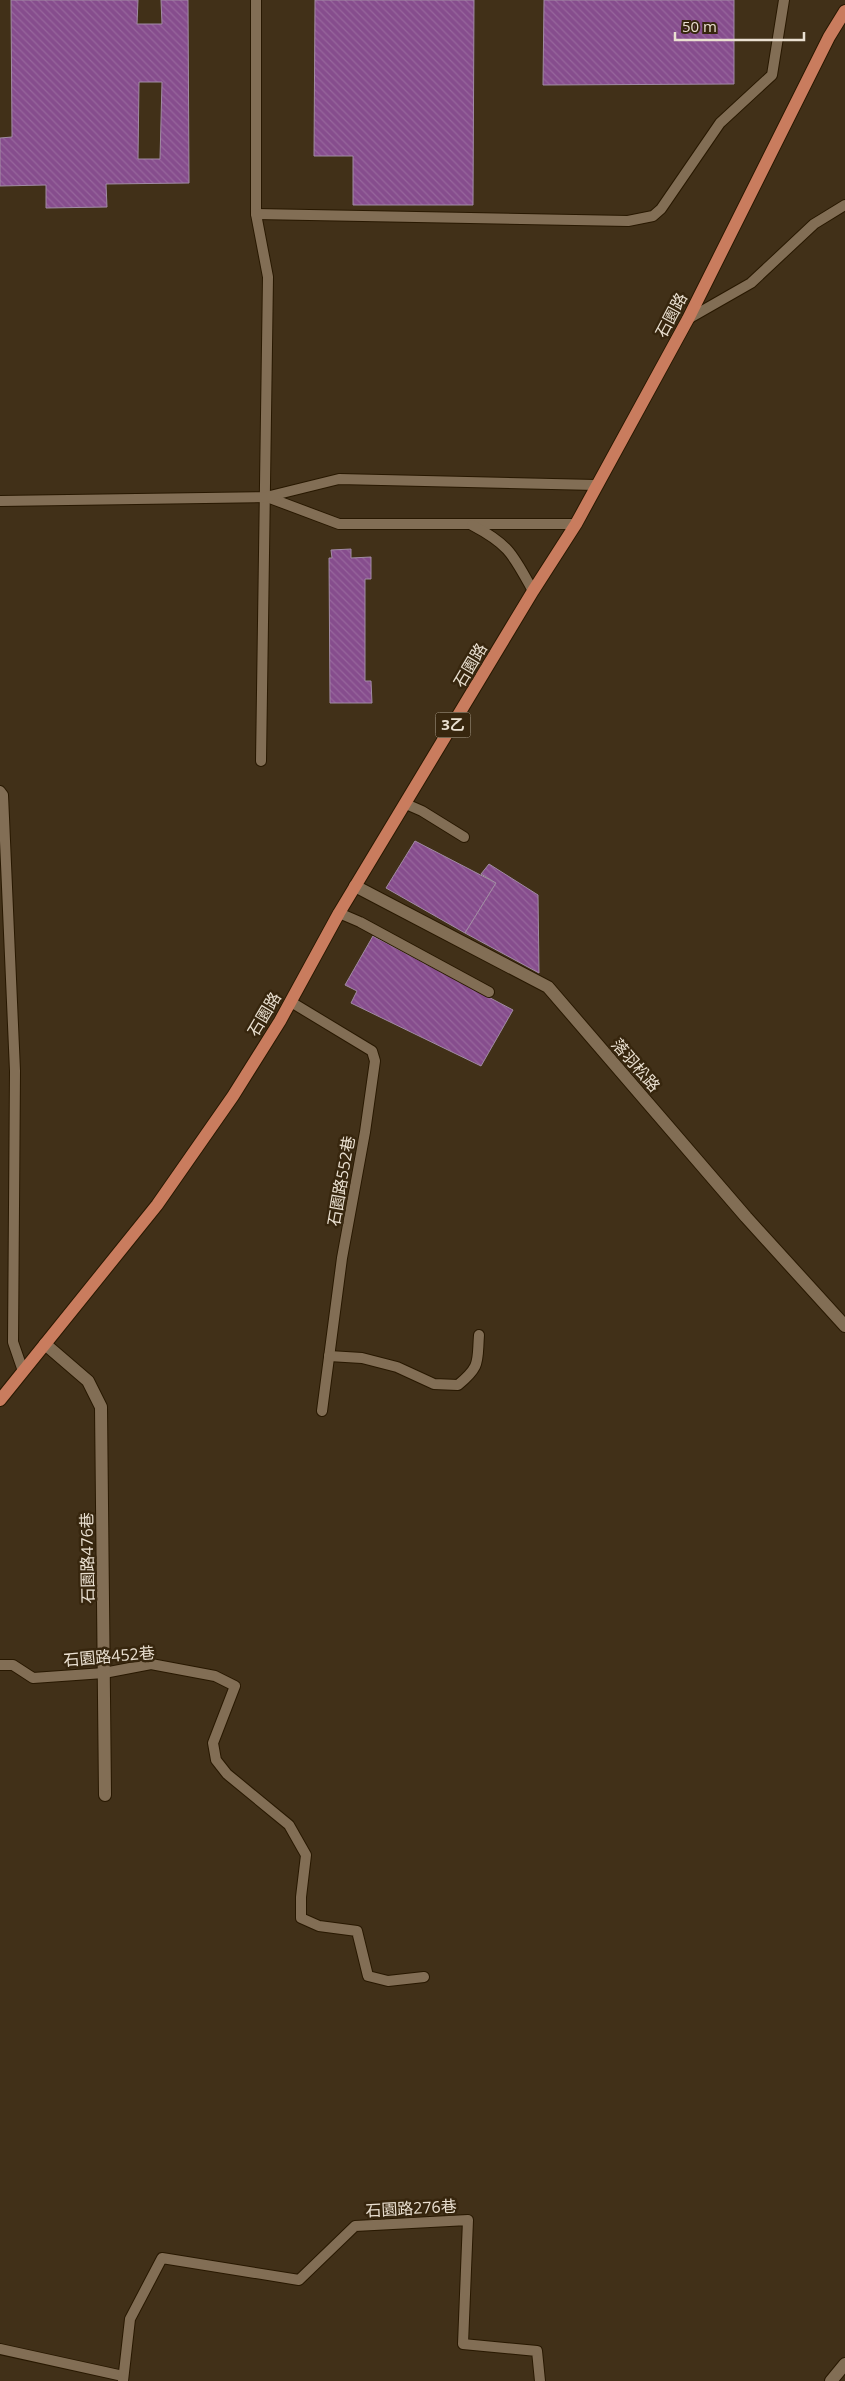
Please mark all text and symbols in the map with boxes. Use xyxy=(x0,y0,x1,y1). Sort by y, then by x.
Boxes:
scale bar xyxy=(675,10,804,42)
text: 50 m xyxy=(682,16,717,36)
street label: 石園路 xyxy=(650,289,692,341)
street label: 石園路 xyxy=(448,639,492,691)
road number: 3乙 xyxy=(436,712,470,738)
street label: 石園路 xyxy=(242,988,286,1040)
street label: 落羽松路 xyxy=(607,1034,665,1096)
street label: 石園路552巷 xyxy=(322,1134,360,1228)
street label: 石園路476巷 xyxy=(75,1512,99,1604)
street label: 石園路452巷 xyxy=(62,1641,156,1671)
street label: 石園路276巷 xyxy=(365,2195,457,2221)

